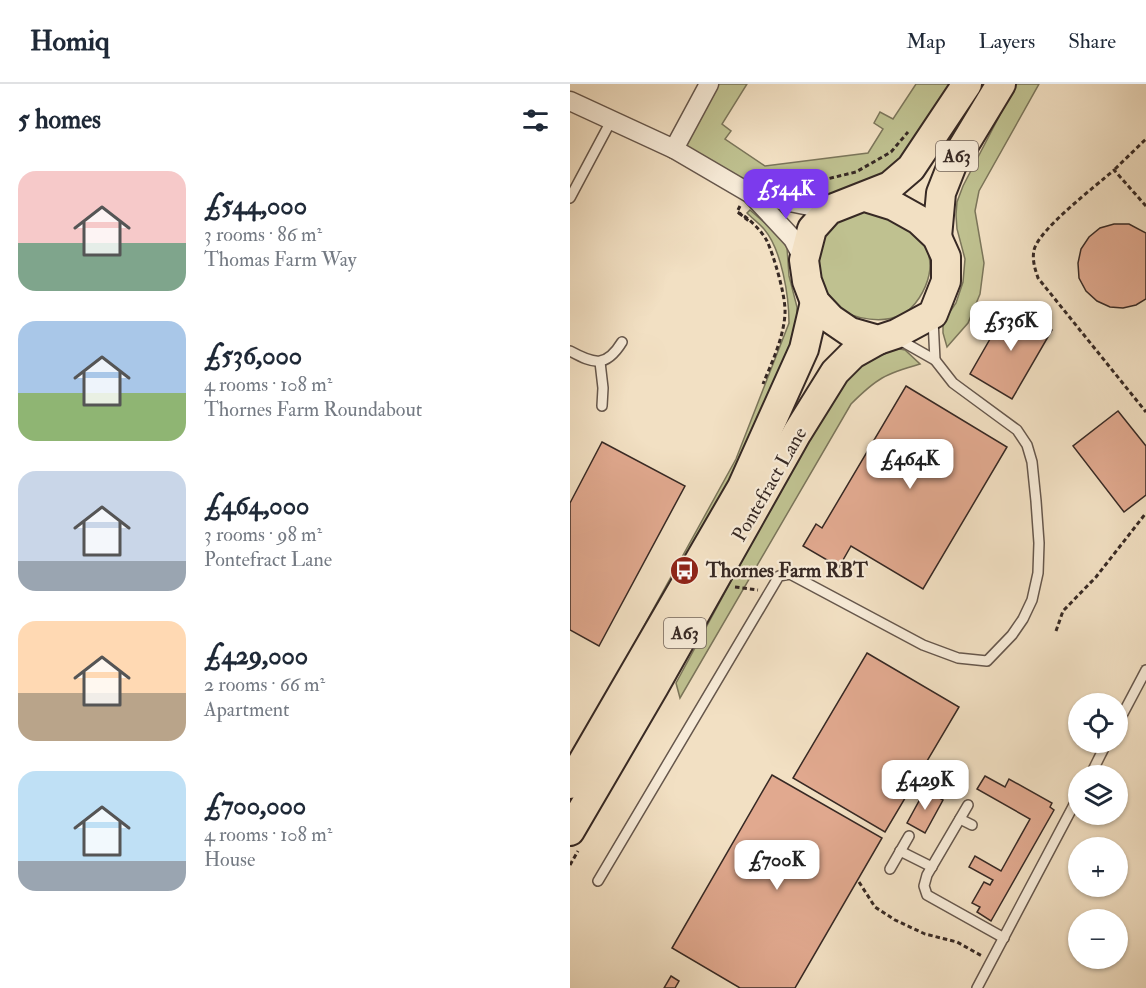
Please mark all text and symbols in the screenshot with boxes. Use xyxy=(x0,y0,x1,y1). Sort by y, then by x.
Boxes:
text: Homiq xyxy=(30,24,110,59)
text: Map xyxy=(906,28,946,55)
text: Layers xyxy=(979,28,1035,55)
text: Share xyxy=(1068,28,1116,55)
text: 5 homes xyxy=(18,104,101,136)
icon: filters xyxy=(519,104,552,137)
road number: A63 xyxy=(936,141,978,171)
pin: £544K xyxy=(744,169,828,220)
text: £544K xyxy=(757,176,815,201)
text: £544,000 xyxy=(204,190,307,222)
icon: home xyxy=(66,195,138,267)
text: 3 rooms · 86 m² xyxy=(204,222,322,247)
text: Thomas Farm Way xyxy=(204,247,357,272)
pin: £536K xyxy=(969,301,1053,352)
text: £536K xyxy=(984,308,1038,333)
text: £536,000 xyxy=(204,340,302,372)
icon: home xyxy=(66,345,138,417)
text: 4 rooms · 108 m² xyxy=(204,372,332,397)
text: Thornes Farm Roundabout xyxy=(204,397,422,422)
street label: Pontefract Lane xyxy=(727,423,812,546)
pin: £464K xyxy=(868,439,952,490)
text: £464K xyxy=(880,446,940,471)
text: £464,000 xyxy=(204,490,309,522)
icon: home xyxy=(66,495,138,567)
text: 3 rooms · 98 m² xyxy=(204,522,322,547)
text: Pontefract Lane xyxy=(204,547,332,572)
bus stop icon: Thornes Farm RBT xyxy=(669,554,701,586)
place label: Thornes Farm RBT xyxy=(705,558,868,583)
road number: A63 xyxy=(664,618,706,648)
text: £429,000 xyxy=(204,640,308,672)
icon: home xyxy=(66,645,138,717)
text: 2 rooms · 66 m² xyxy=(204,672,325,697)
map controls xyxy=(1068,693,1128,969)
button: locate xyxy=(1068,693,1128,753)
text: Apartment xyxy=(204,697,289,722)
pin: £429K xyxy=(883,760,967,811)
button: layers xyxy=(1068,765,1128,825)
text: £429K xyxy=(896,767,954,792)
text: £700,000 xyxy=(204,790,306,822)
icon: home xyxy=(66,795,138,867)
text: 4 rooms · 108 m² xyxy=(204,822,332,847)
button: + xyxy=(1068,837,1128,897)
pin: £700K xyxy=(735,840,819,891)
text: House xyxy=(204,847,255,872)
text: £700K xyxy=(748,847,806,872)
button: − xyxy=(1068,909,1128,969)

